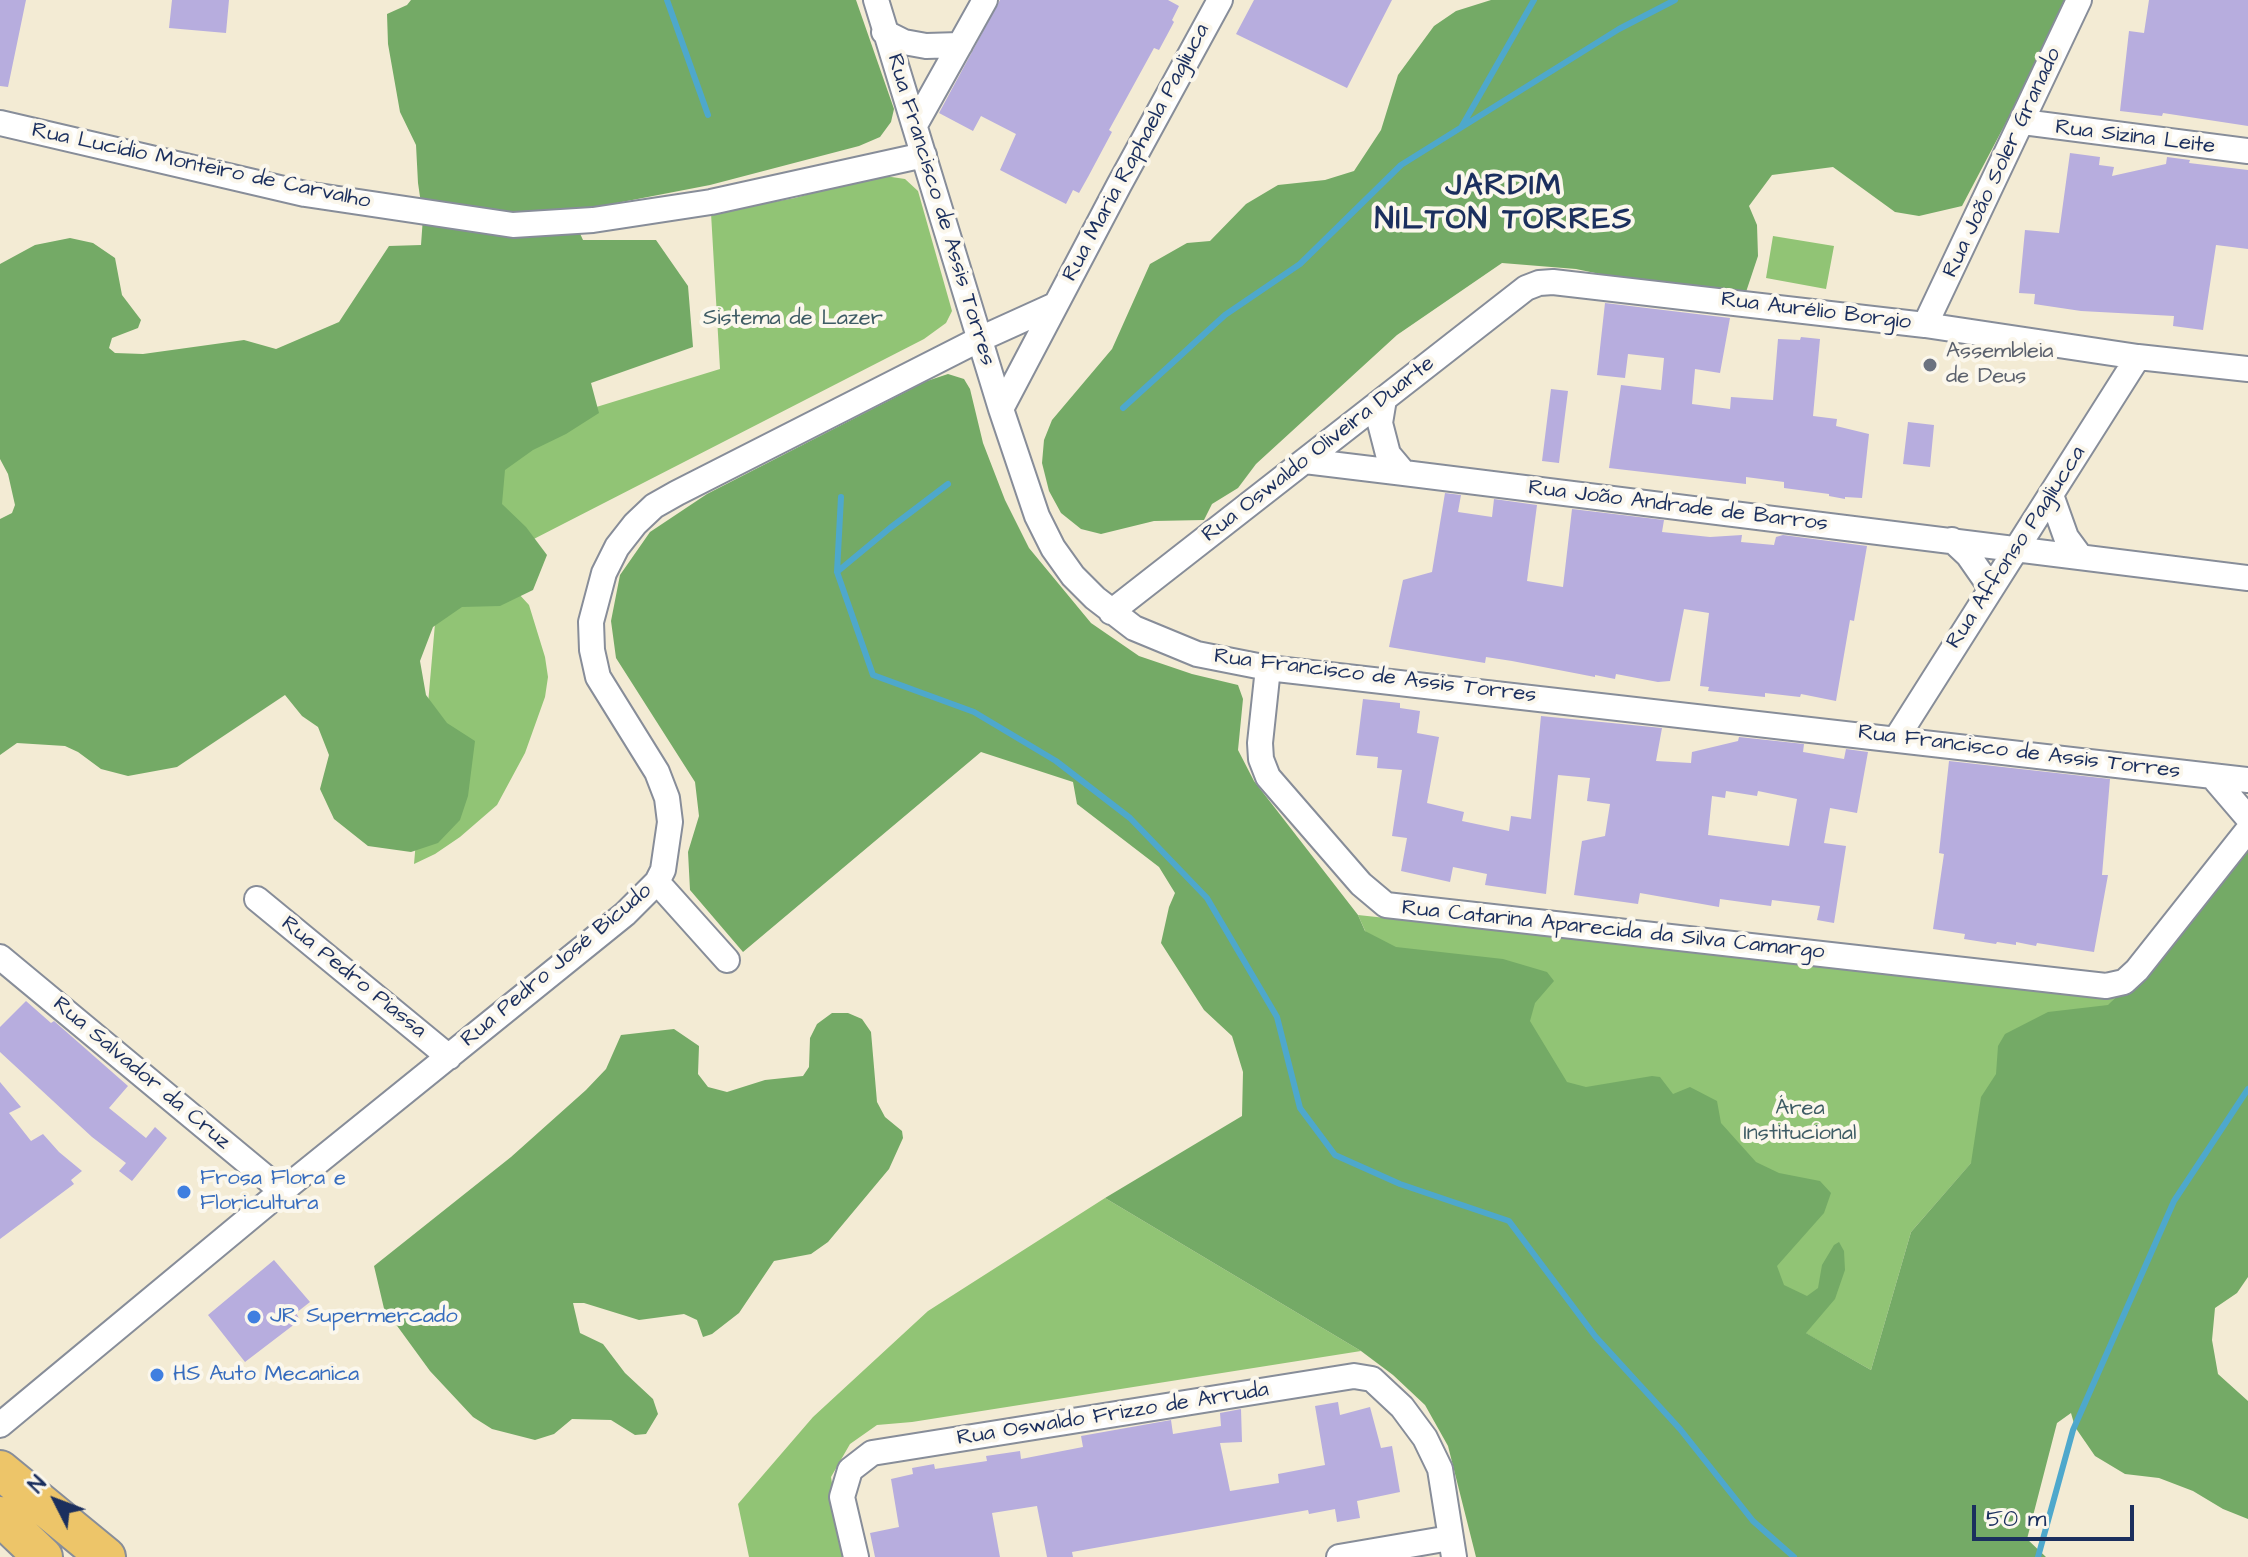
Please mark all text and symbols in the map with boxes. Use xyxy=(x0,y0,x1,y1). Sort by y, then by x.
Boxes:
street label: Rua Maria Raphaela Pagliuca xyxy=(1058,20,1216,286)
street label: Rua João Soler Granado xyxy=(1938,44,2068,282)
street label: Rua Francisco de Assis Torres xyxy=(880,51,1000,369)
street label: Rua Sizina Leite xyxy=(2054,115,2216,161)
street label: Rua Lucídio Monteiro de Carvalho xyxy=(29,118,373,216)
district label: JARDIM NILTON TORRES xyxy=(1375,170,1633,240)
street label: Rua Aurélio Borgio xyxy=(1719,287,1913,337)
park label: Sistema de Lazer xyxy=(703,306,883,332)
place label: Assembleia de Deus xyxy=(1946,339,2053,390)
street label: Rua Oswaldo Oliveira Duarte xyxy=(1198,351,1440,549)
marker: Assembleia de Deus xyxy=(1921,356,1939,374)
street label: Rua Affonso Pagliucca xyxy=(1942,442,2092,654)
street label: Rua João Andrade de Barros xyxy=(1527,476,1829,538)
street label: Rua Francisco de Assis Torres xyxy=(1212,644,1538,710)
street label: Rua Francisco de Assis Torres xyxy=(1856,720,2182,786)
street label: Rua Pedro José Bicudo xyxy=(456,878,658,1054)
street label: Rua Catarina Aparecida da Silva Camargo xyxy=(1400,896,1826,966)
street label: Rua Pedro Piassa xyxy=(275,911,431,1045)
street label: Rua Salvador da Cruz xyxy=(47,992,235,1156)
park label: Área Institucional xyxy=(1744,1096,1856,1148)
place label: Frosa Flora e Floricultura xyxy=(200,1166,346,1218)
marker: Frosa Flora e Floricultura xyxy=(175,1183,193,1201)
place label: JR Supermercado xyxy=(270,1304,458,1330)
marker: JR Supermercado xyxy=(245,1308,263,1326)
place label: HS Auto Mecanica xyxy=(173,1362,359,1388)
marker: HS Auto Mecanica xyxy=(148,1366,166,1384)
street label: Rua Oswaldo Frizzo de Arruda xyxy=(955,1377,1271,1453)
north arrow xyxy=(16,1461,96,1541)
text: N xyxy=(22,1469,54,1500)
scale bar xyxy=(1976,1489,2138,1539)
text: 50 m xyxy=(1986,1502,2046,1536)

